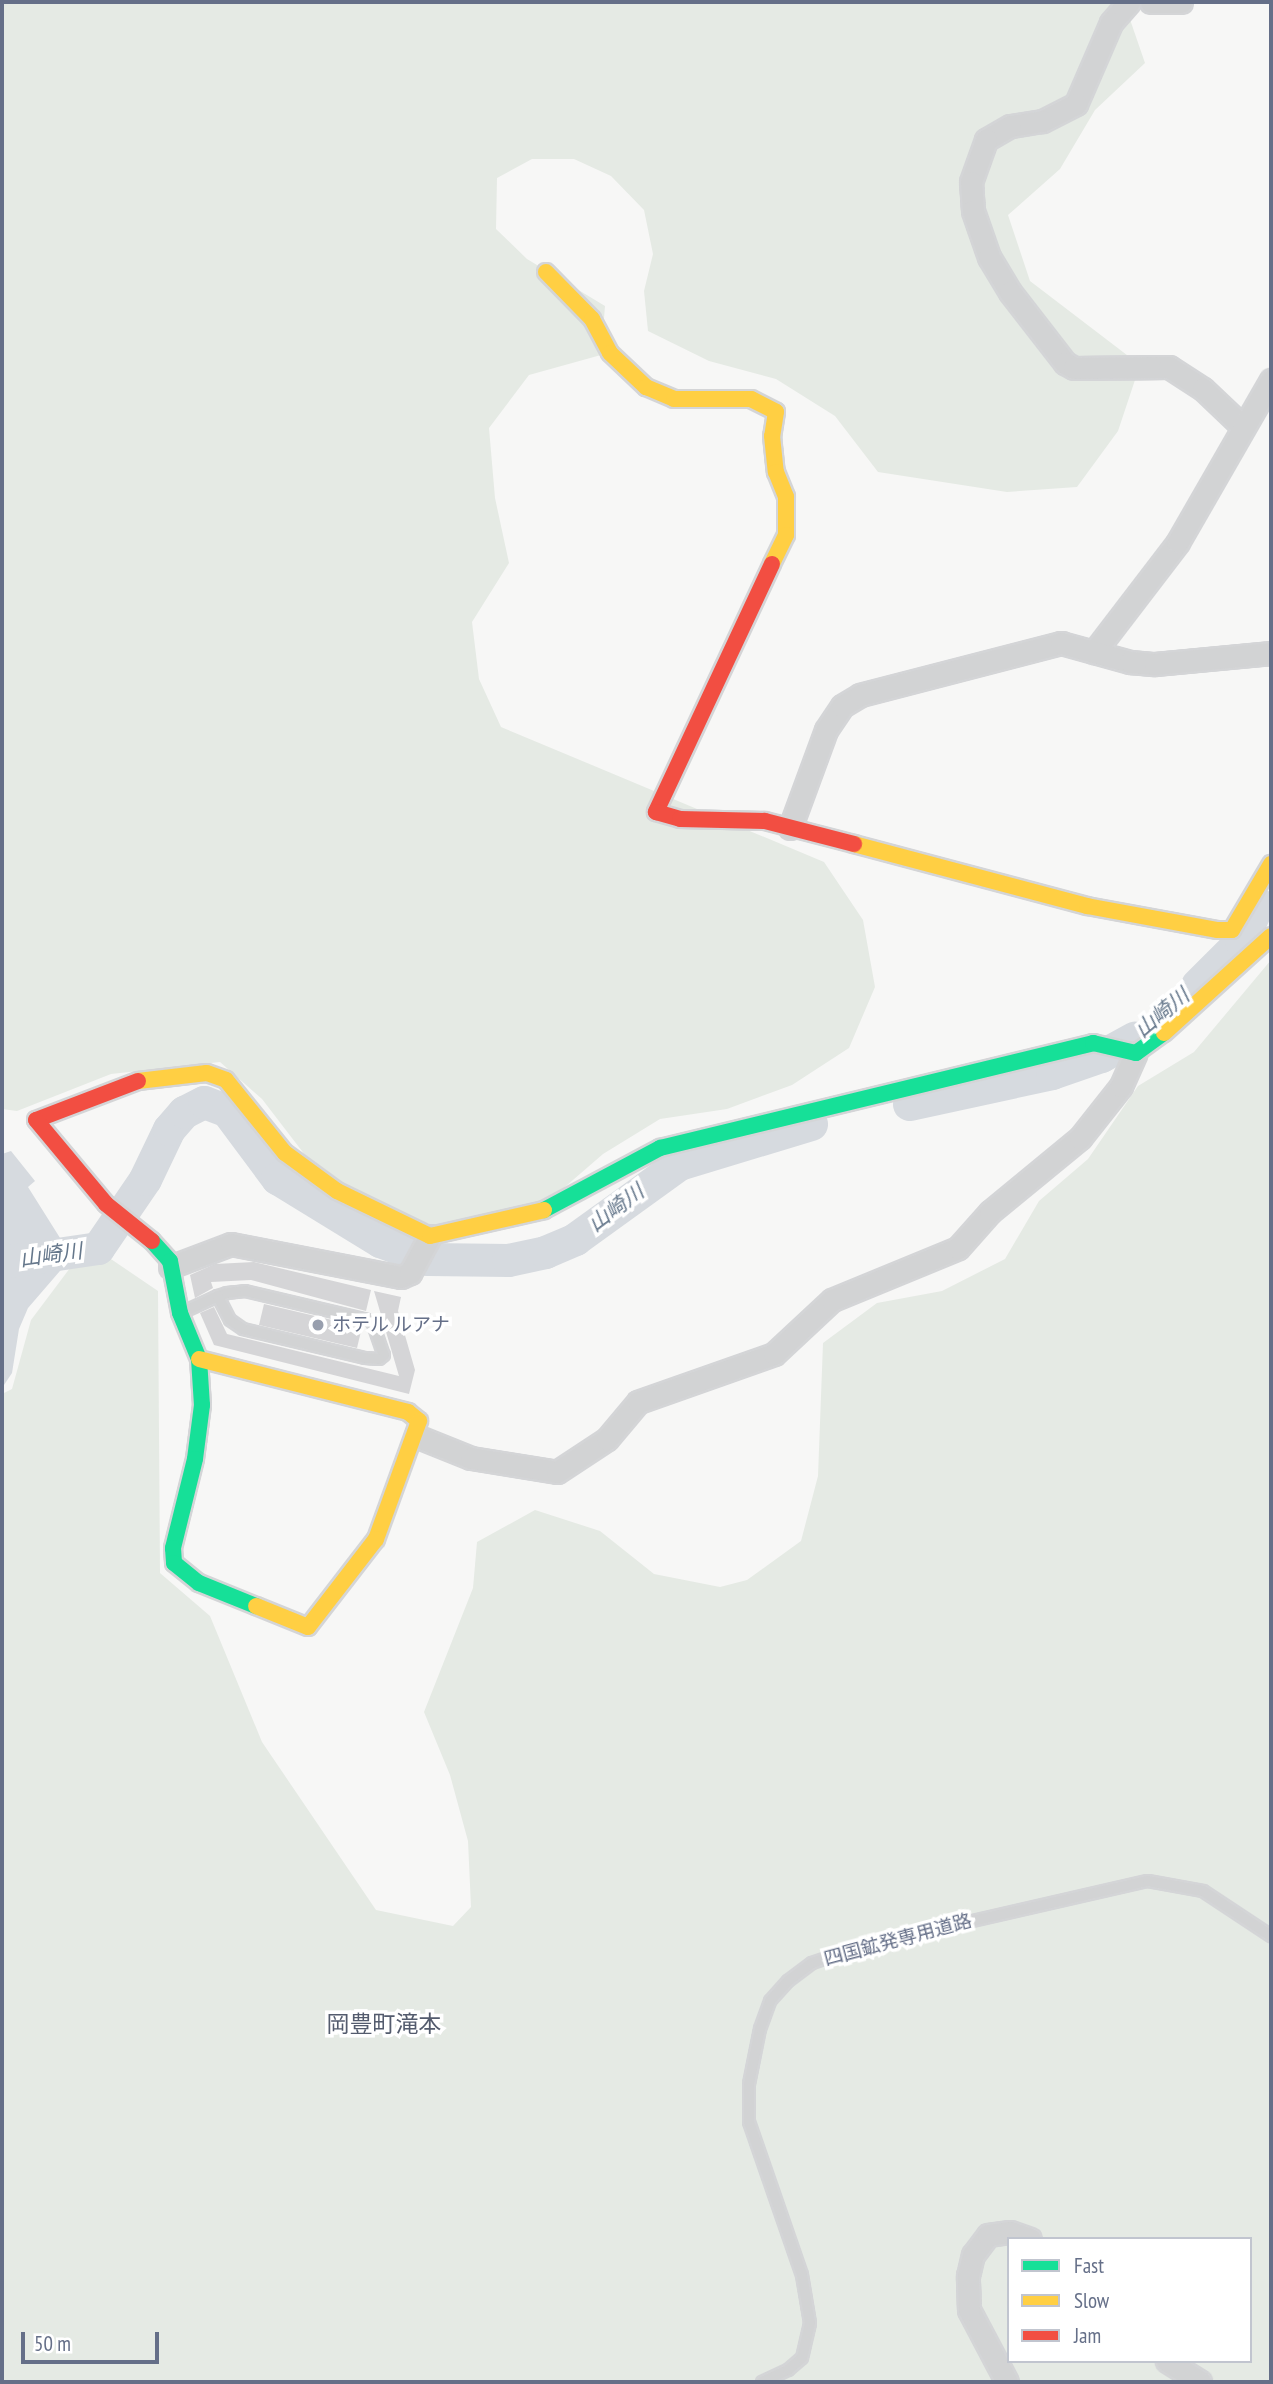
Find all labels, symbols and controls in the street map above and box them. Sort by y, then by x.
water label: 山崎川 [1130,983,1194,1043]
water label: 山崎川 [583,1179,649,1237]
water label: 山崎川 [18,1238,84,1272]
place label: ホテル ルアナ [332,1314,450,1336]
marker: ホテル ルアナ [310,1317,326,1333]
street label: 四国鉱発専用道路 [822,1909,974,1971]
district label: 岡豊町滝本 [327,2010,441,2038]
legend [1007,2237,1252,2363]
text: Fast [1074,2252,1104,2279]
text: Slow [1074,2287,1109,2314]
scale bar [24,2318,163,2362]
text: Jam [1074,2322,1101,2349]
text: 50 m [34,2330,71,2357]

